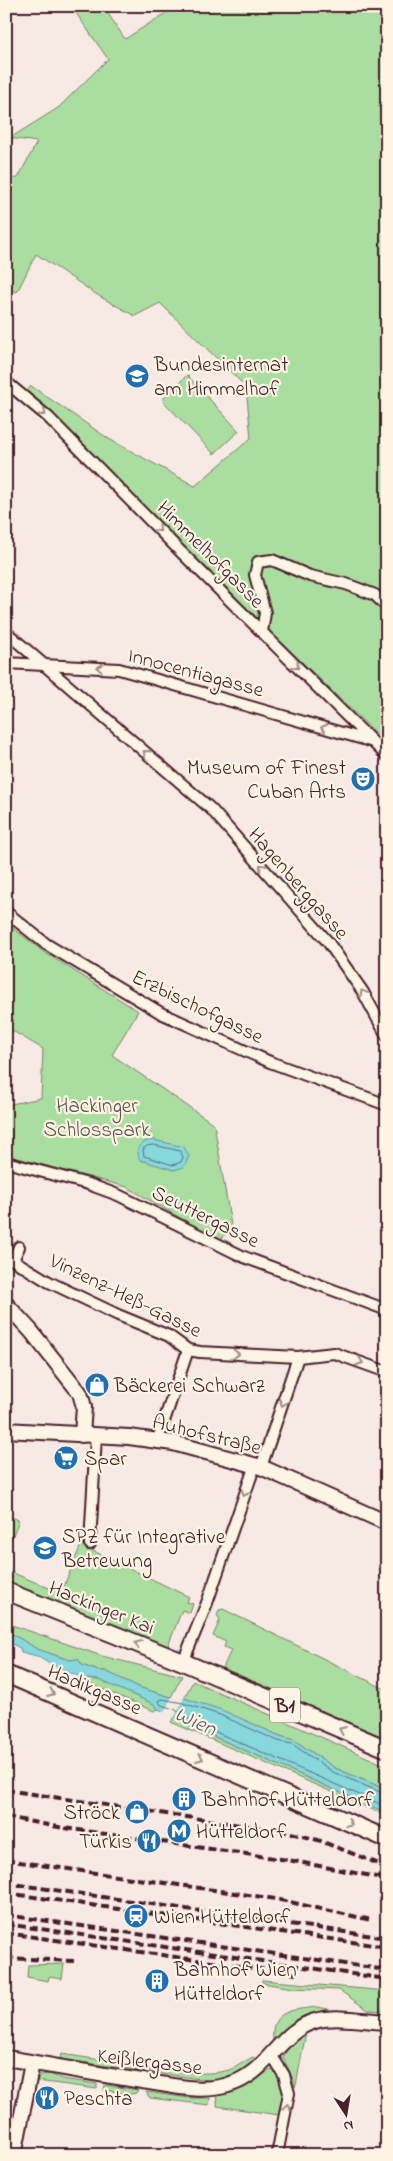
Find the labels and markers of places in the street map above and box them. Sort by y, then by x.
place label: Bundesinternat am Himmelhof [153,351,288,405]
school or university icon: Bundesinternat am Himmelhof [124,363,150,389]
place label: Museum of Finest Cuban Arts [187,754,346,808]
theatre icon: Museum of Finest Cuban Arts [350,766,376,792]
shop icon: Bäckerei Schwarz [84,1372,110,1398]
place label: Bäckerei Schwarz [113,1372,265,1402]
supermarket icon: Spar [53,1445,79,1471]
place label: Spar [84,1445,127,1475]
place label: SPZ für Integrative Betreuung [61,1523,226,1579]
school or university icon: SPZ für Integrative Betreuung [32,1535,58,1561]
building icon: Bahnhof Hütteldorf [171,1786,197,1812]
place label: Bahnhof Hütteldorf [201,1786,374,1816]
place label: Ströck [64,1799,121,1829]
shop icon: Ströck [124,1799,150,1825]
metro station icon: Hütteldorf [166,1818,192,1844]
place label: Hütteldorf [196,1818,286,1848]
place label: Türkis [79,1828,132,1858]
restaurant icon: Türkis [136,1828,162,1854]
station icon: Wien Hütteldorf [123,1903,149,1929]
place label: Wien Hütteldorf [154,1903,291,1933]
place label: Bahnhof Wien Hütteldorf [173,1956,297,2010]
building icon: Bahnhof Wien Hütteldorf [144,1968,170,1994]
restaurant icon: Peschta [34,2085,60,2111]
place label: Peschta [64,2085,133,2115]

